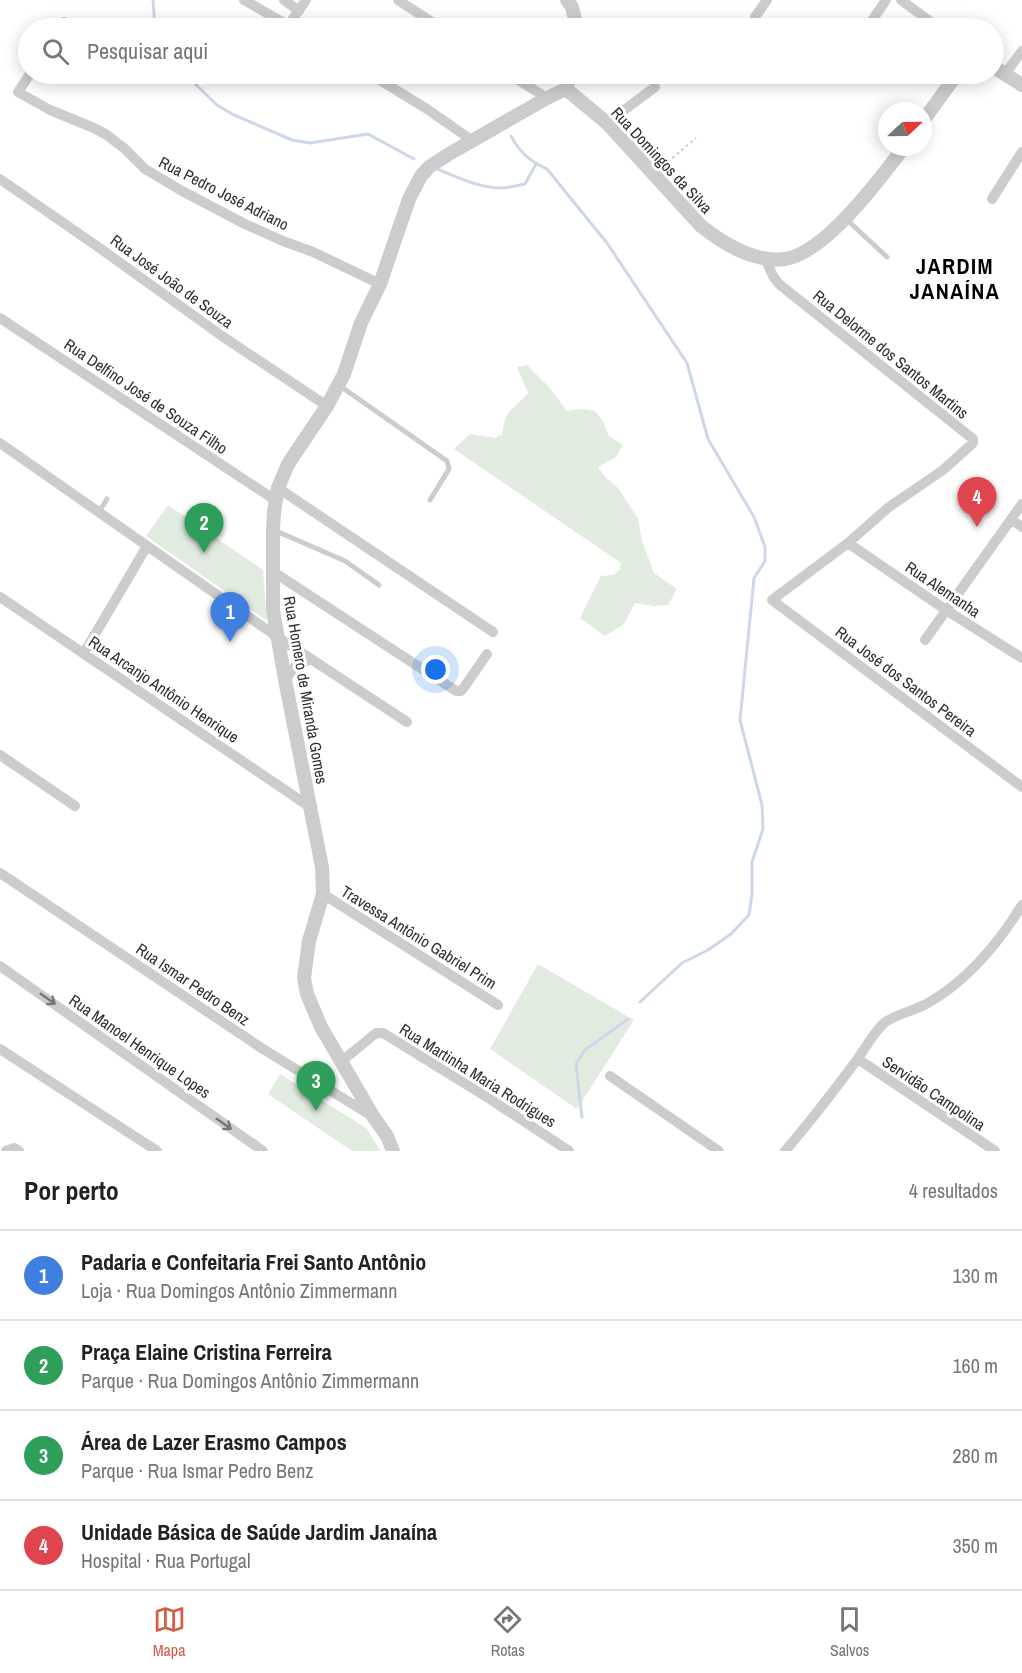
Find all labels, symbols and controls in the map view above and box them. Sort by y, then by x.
search box [18,18,1004,84]
icon: search [39,35,72,68]
text: Pesquisar aqui [87,36,208,66]
street label: Rua Domingos da Silva [607,102,718,219]
north arrow [878,102,932,156]
street label: Rua Pedro José Adriano [155,151,293,235]
street label: Rua José João de Souza [106,229,238,333]
district label: JARDIM JANAÍNA [910,251,1000,306]
street label: Rua Delorme dos Santos Martins [809,284,973,424]
street label: Rua Delfino José de Souza Filho [60,333,232,459]
pin: 4 [958,478,996,527]
pin: 2 [184,504,224,553]
street label: Rua Alemanha [901,556,985,623]
pin: 1 [210,592,250,642]
street label: Rua Homero de Miranda Gomes [279,594,333,786]
street label: Rua José dos Santos Pereira [831,621,982,742]
street label: Rua Arcanjo Antônio Henrique [84,630,244,748]
your location [421,655,450,684]
street label: Travessa Antônio Gabriel Prim [337,880,501,994]
street label: Rua Ismar Pedro Benz [132,938,255,1030]
street label: Rua Manoel Henrique Lopes [65,989,215,1103]
one-way arrow [39,993,55,1005]
street label: Rua Martinha Maria Rodrigues [395,1018,561,1132]
street label: Servidão Campolina [878,1050,990,1136]
pin: 3 [296,1062,336,1111]
one-way arrow [216,1118,232,1130]
text: Por perto [24,1173,119,1208]
text: 4 resultados [909,1177,998,1204]
text: Padaria e Confeitaria Frei Santo Antônio [81,1247,426,1277]
text: 1 [39,1262,48,1289]
text: 130 m [952,1262,998,1289]
text: Loja · Rua Domingos Antônio Zimmermann [81,1277,397,1304]
text: Praça Elaine Cristina Ferreira [81,1337,332,1367]
text: 2 [39,1352,48,1379]
text: 160 m [952,1352,998,1379]
text: Parque · Rua Domingos Antônio Zimmermann [81,1367,419,1394]
text: Área de Lazer Erasmo Campos [81,1427,347,1457]
text: 3 [39,1442,48,1469]
text: 280 m [952,1442,998,1469]
text: Parque · Rua Ismar Pedro Benz [81,1457,313,1484]
text: Unidade Básica de Saúde Jardim Janaína [81,1517,437,1547]
text: 4 [39,1532,48,1559]
text: 350 m [952,1532,998,1559]
text: Hospital · Rua Portugal [81,1547,251,1574]
tab: Mapa [153,1603,186,1661]
tab: Rotas [491,1603,525,1661]
tab: Salvos [830,1603,869,1661]

